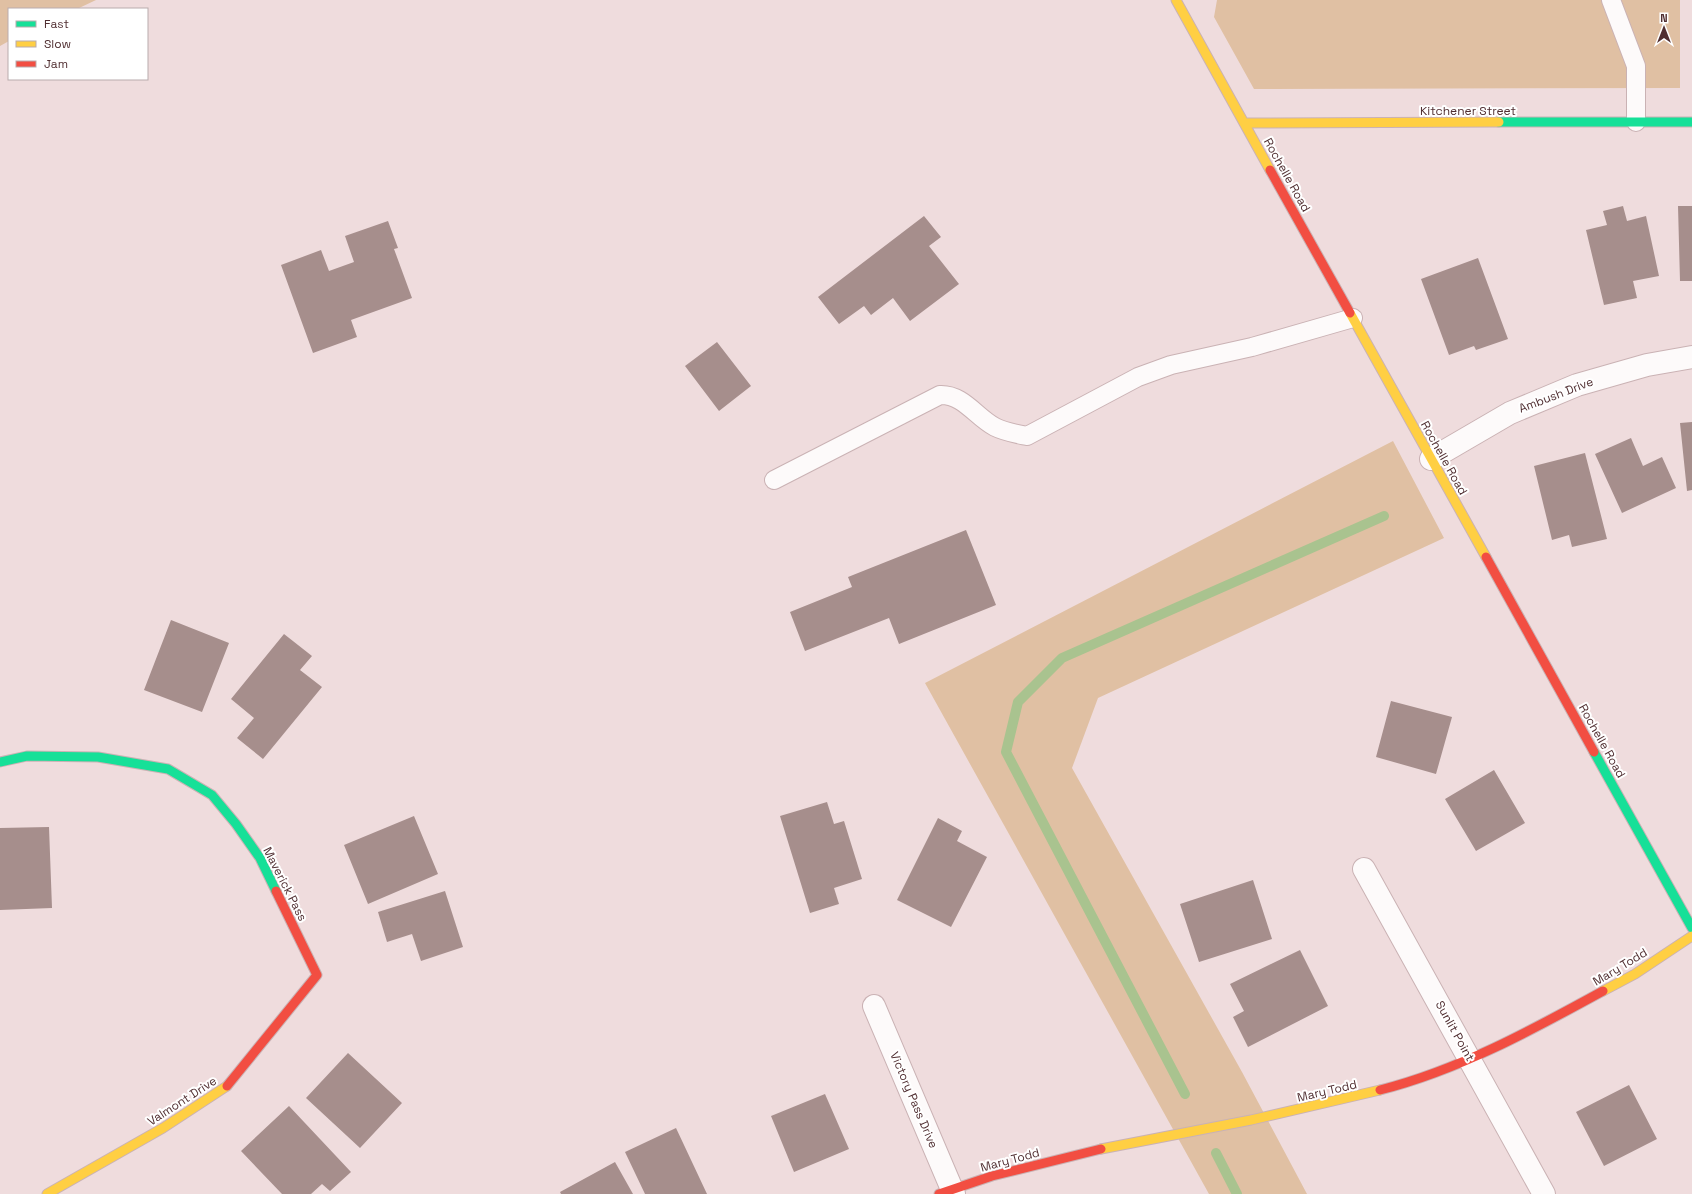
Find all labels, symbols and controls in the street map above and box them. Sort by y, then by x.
legend [8,8,148,80]
north arrow [1644,8,1684,48]
text: N [1660,11,1668,25]
text: Fast [44,16,69,32]
text: Slow [44,36,71,52]
text: Jam [44,56,68,72]
street label: Kitchener Street [1420,103,1516,119]
street label: Rochelle Road [1260,135,1314,215]
street label: Ambush Drive [1517,373,1595,417]
street label: Rochelle Road [1417,418,1471,498]
street label: Rochelle Road [1575,701,1629,781]
street label: Maverick Pass [259,844,311,924]
street label: Mary Todd [1590,945,1650,989]
street label: Sunlit Point [1432,998,1478,1064]
street label: Victory Pass Drive [886,1049,942,1151]
street label: Valmont Drive [144,1073,220,1129]
street label: Mary Todd [1296,1076,1358,1106]
street label: Mary Todd [979,1144,1041,1176]

